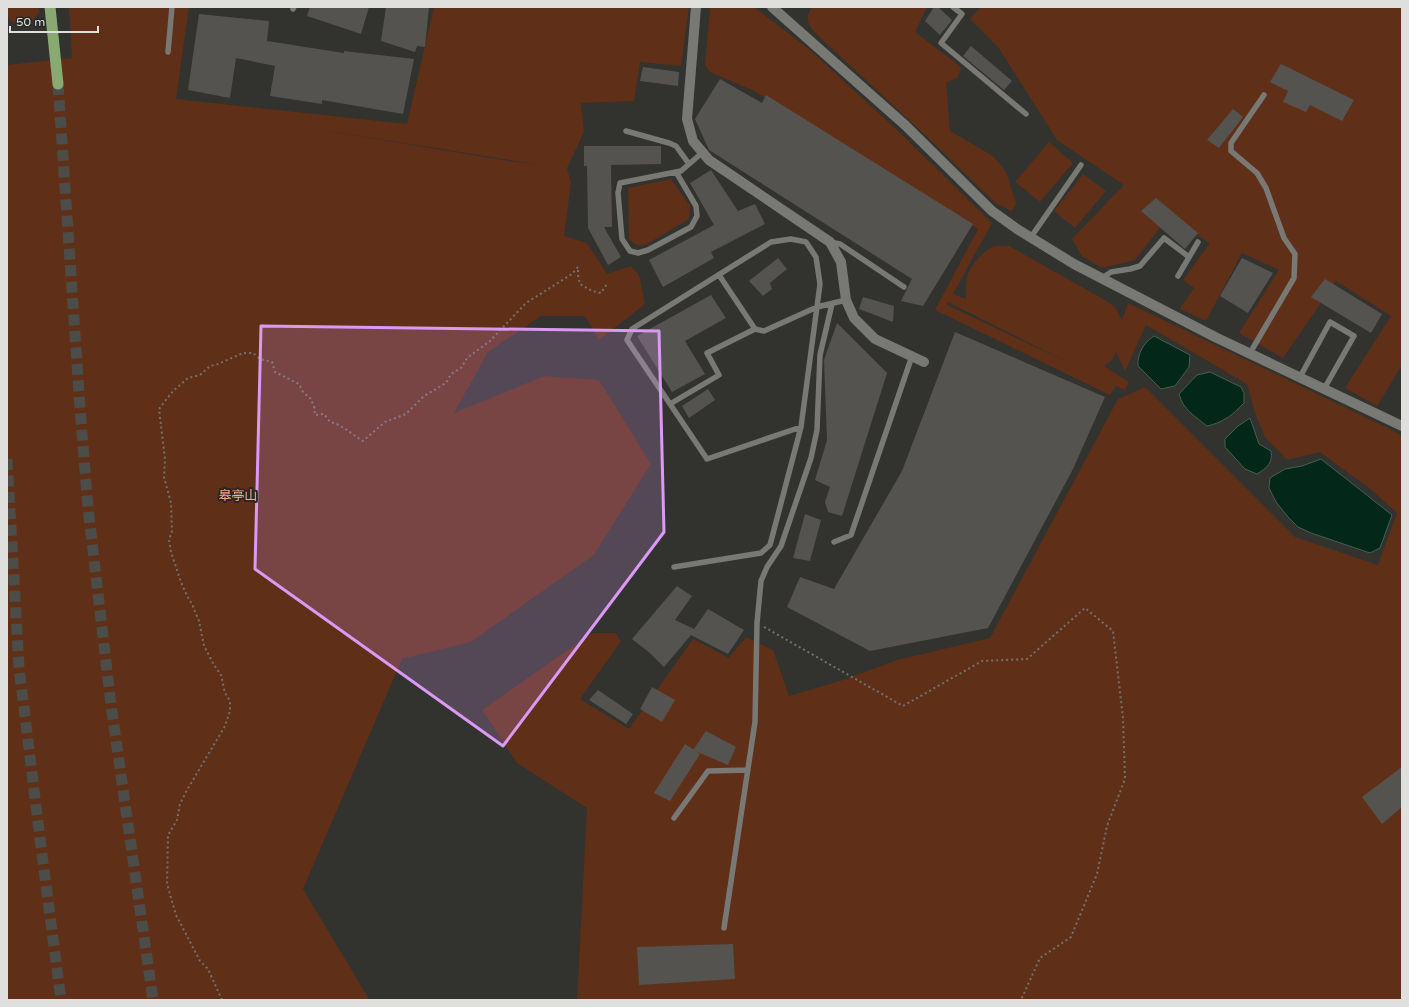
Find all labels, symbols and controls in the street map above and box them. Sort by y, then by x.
scale bar [10,8,98,34]
text: 50 m [16,15,45,29]
park label: 皋亭山 [218,488,258,504]

